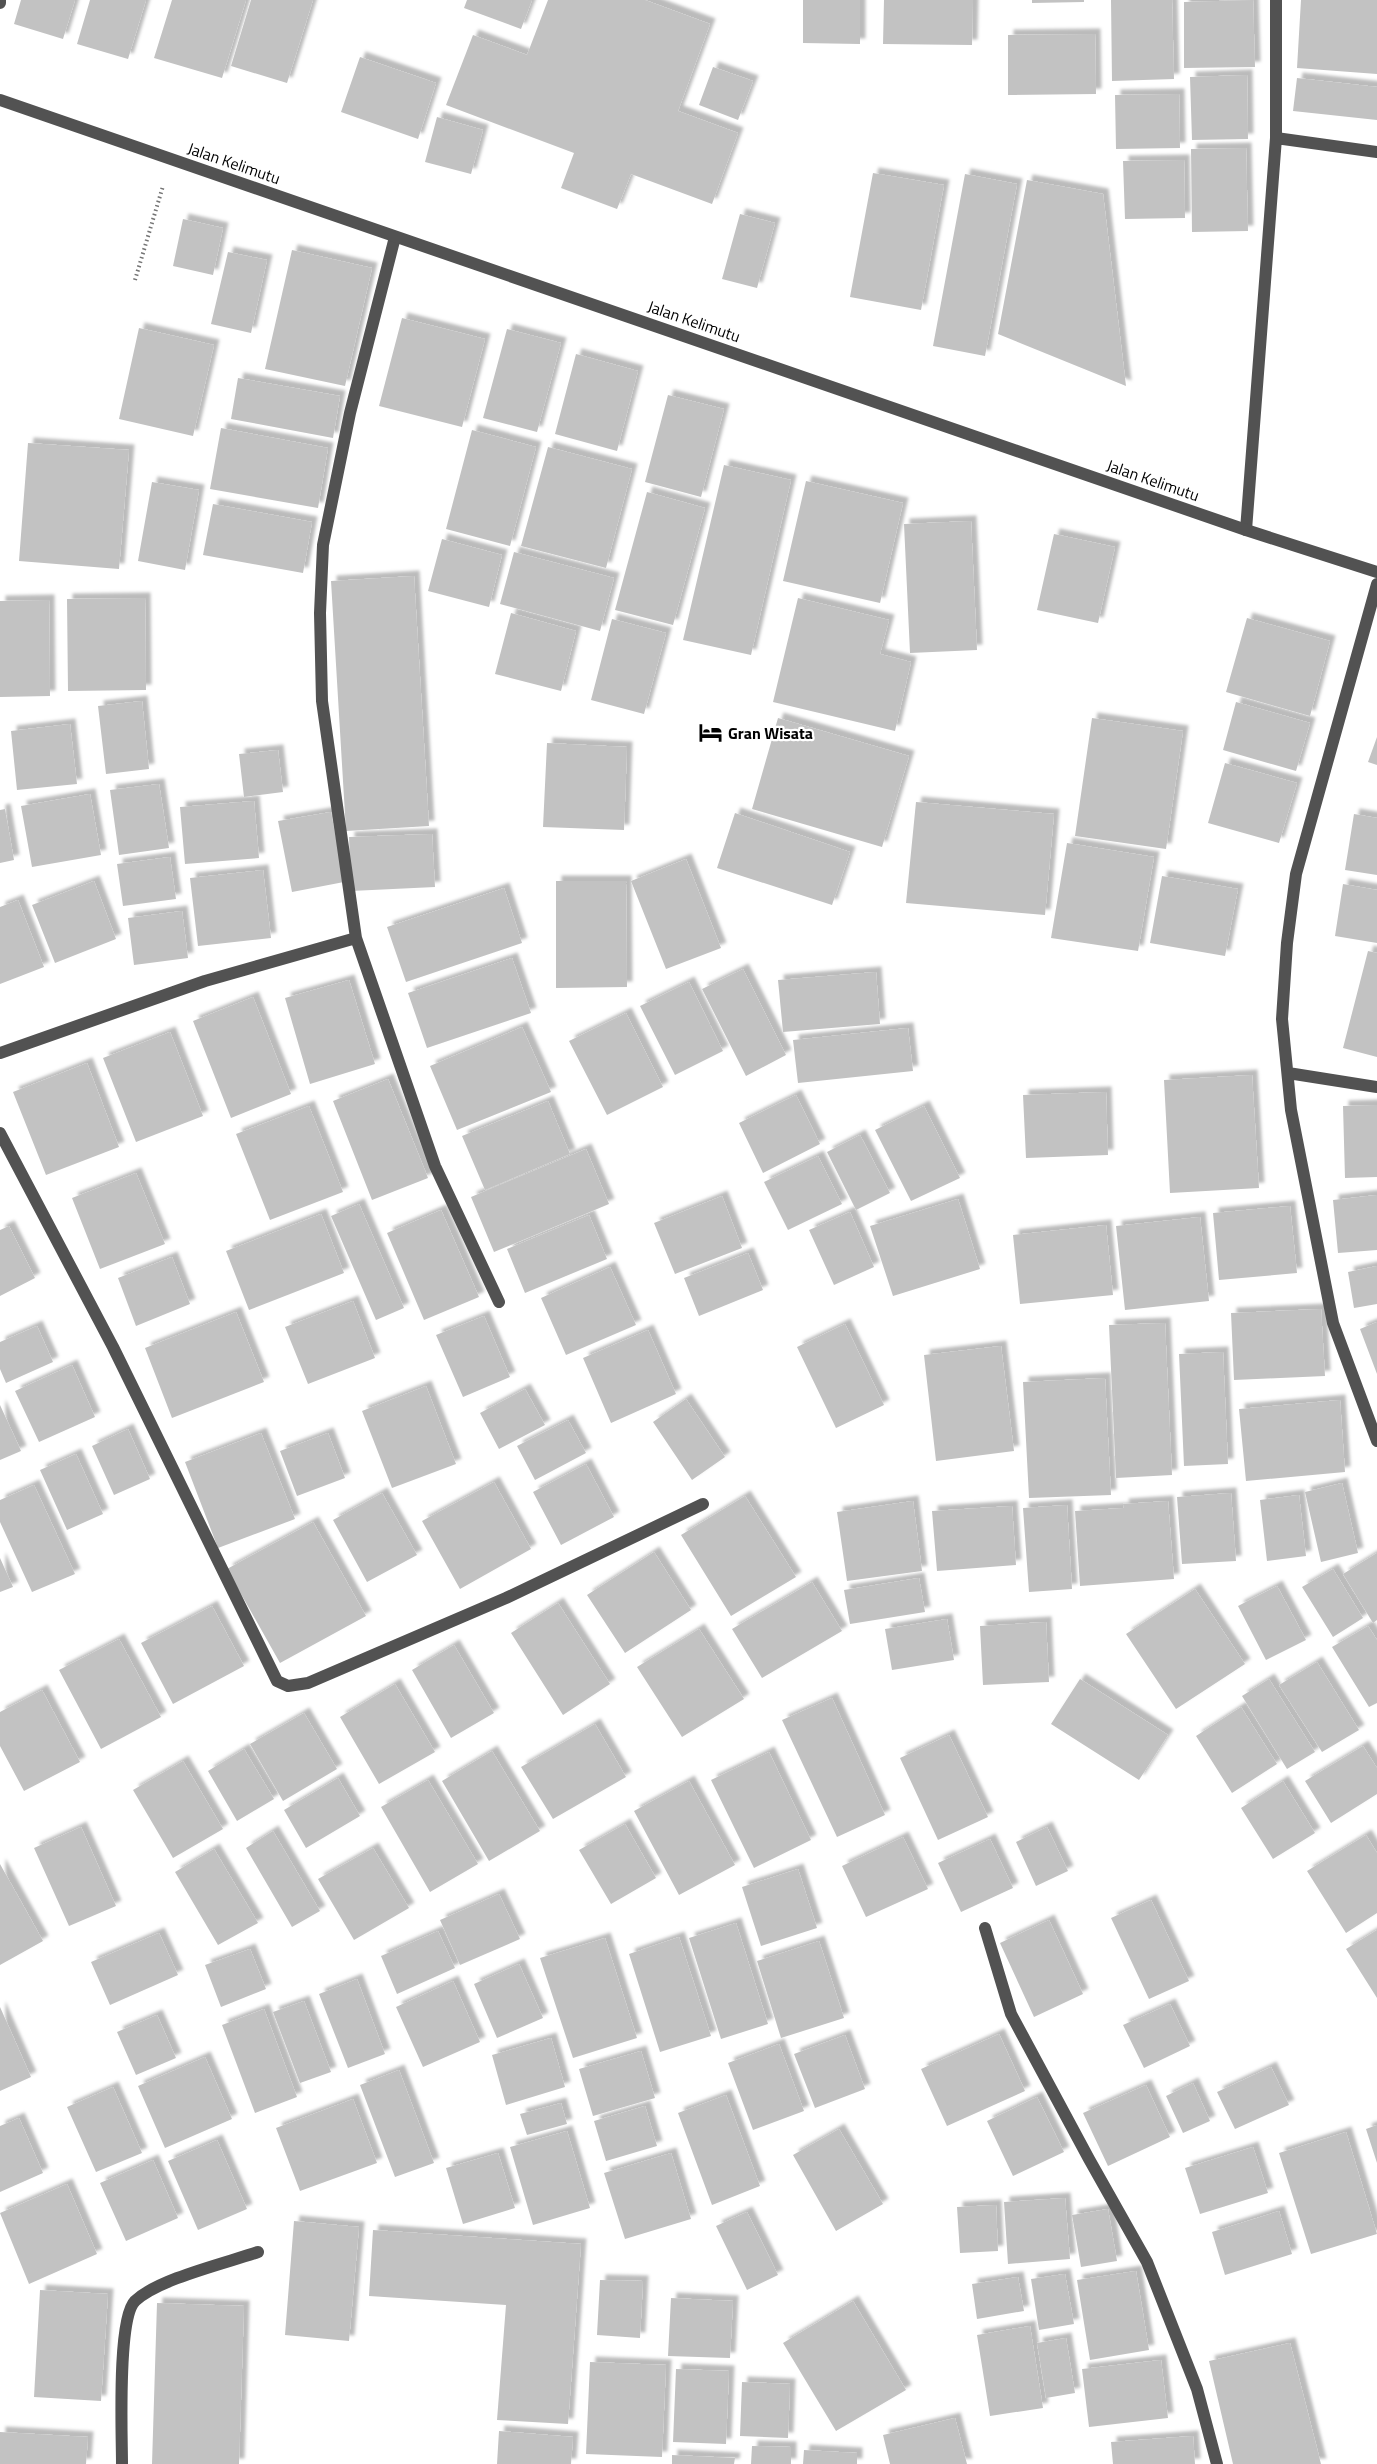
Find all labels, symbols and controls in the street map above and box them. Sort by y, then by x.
street label: Jalan Kelimutu [184,136,284,190]
street label: Jalan Kelimutu [644,294,744,348]
street label: Jalan Kelimutu [1103,453,1203,507]
hotel icon: Gran Wisata [697,720,723,746]
place label: Gran Wisata [728,721,813,745]

